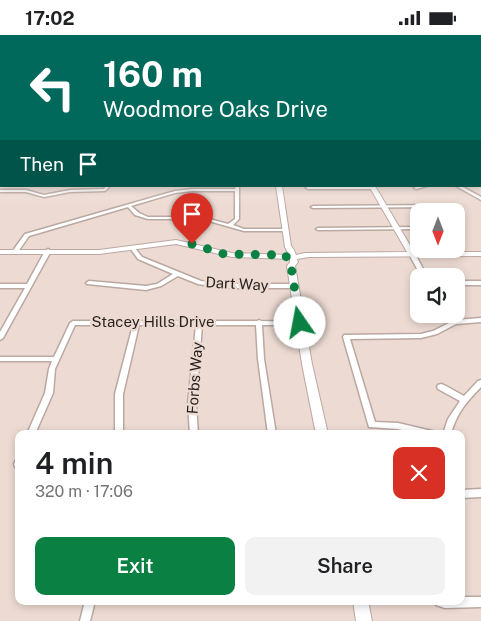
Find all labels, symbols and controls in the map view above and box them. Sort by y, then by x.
text: 17:02 [25,7,74,29]
text: 160 m [103,54,203,95]
icon: left [20,55,85,120]
text: Woodmore Oaks Drive [103,96,328,122]
icon: arrive [74,150,102,178]
text: Then [20,153,64,175]
pin [171,193,213,244]
icon: arrive [178,200,206,228]
north arrow [410,203,465,257]
map controls [410,203,465,323]
button: sound [410,268,465,323]
street label: Dart Way [205,273,269,294]
position arrow [273,296,325,348]
street label: Stacey Hills Drive [92,313,214,330]
street label: Forbs Way [183,341,206,415]
text: 4 min [35,445,113,481]
button: close [393,447,445,499]
text: 320 m · 17:06 [35,482,133,501]
button: Exit [35,537,235,595]
button: Share [245,537,445,595]

